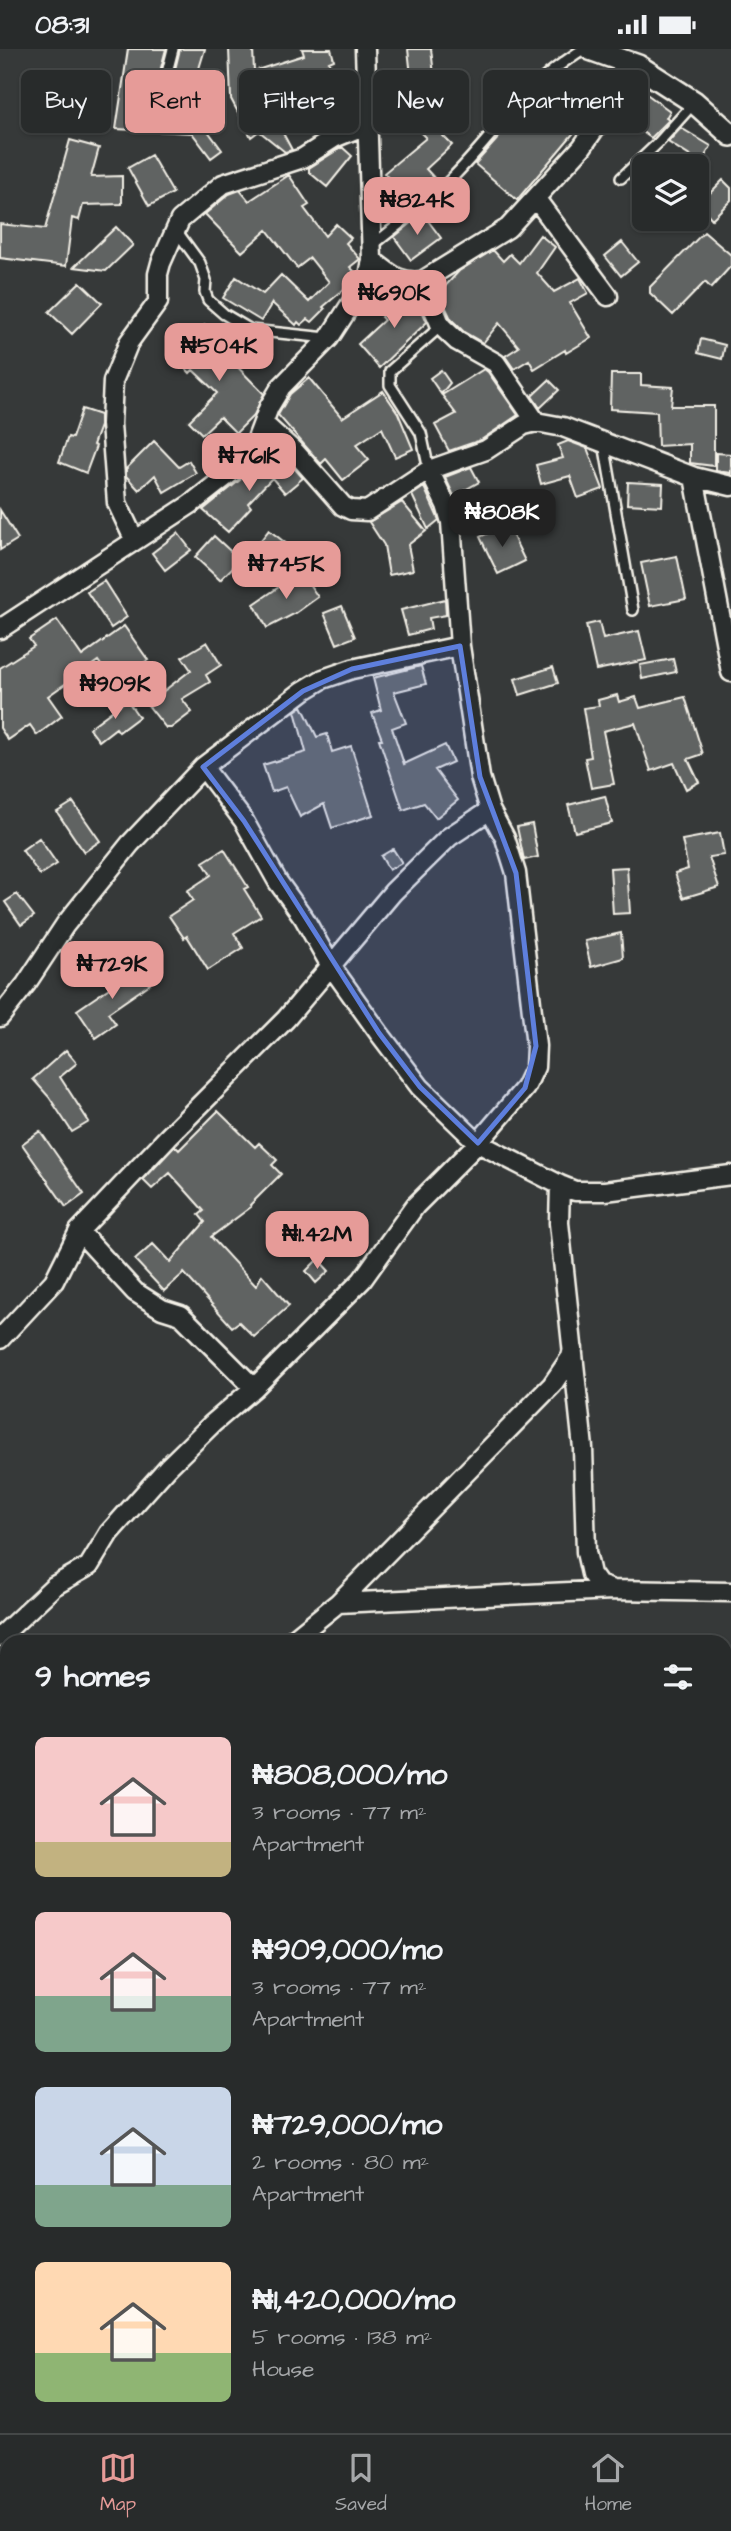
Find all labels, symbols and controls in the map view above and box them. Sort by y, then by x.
text: 08:31 [35,7,89,43]
chip: Buy [21,70,111,133]
chip: Rent [125,70,225,133]
chip: Filters [239,70,359,133]
chip: New [373,70,469,133]
chip: Apartment [483,70,648,133]
map controls [632,154,709,231]
button: layers [632,154,709,231]
pin: ₦824K [368,177,466,237]
text: ₦824K [380,184,454,216]
pin: ₦690K [345,271,443,330]
text: ₦690K [358,277,430,309]
pin: ₦504K [170,323,268,383]
text: ₦504K [181,330,258,362]
pin: ₦761K [200,433,298,493]
text: ₦761K [218,440,280,472]
pin: ₦808K [453,489,551,549]
text: ₦808K [465,496,539,528]
pin: ₦745K [237,541,335,601]
text: ₦745K [248,548,324,580]
pin: ₦909K [66,661,164,721]
text: ₦909K [79,668,151,700]
pin: ₦729K [63,941,161,1001]
text: ₦729K [77,948,147,980]
pin: ₦1.42M [260,1211,374,1271]
text: ₦1.42M [282,1218,352,1250]
text: 9 homes [35,1656,150,1698]
icon: filters [659,1658,697,1696]
text: ₦808,000/mo [252,1754,447,1796]
icon: home [91,1765,175,1849]
text: 3 rooms · 77 m² [252,1796,427,1828]
text: Apartment [252,1828,364,1860]
text: ₦909,000/mo [252,1929,443,1971]
icon: home [91,1940,175,2024]
text: 3 rooms · 77 m² [252,1971,427,2003]
text: Apartment [252,2003,364,2035]
text: ₦729,000/mo [252,2104,442,2146]
icon: home [91,2115,175,2199]
text: 2 rooms · 80 m² [252,2146,429,2178]
text: Apartment [252,2178,364,2210]
text: ₦1,420,000/mo [252,2279,455,2321]
icon: home [91,2290,175,2374]
text: 5 rooms · 138 m² [252,2321,432,2353]
text: House [252,2353,315,2385]
tab: Map [99,2449,137,2518]
tab: Saved [335,2449,387,2518]
tab: Home [585,2449,632,2518]

